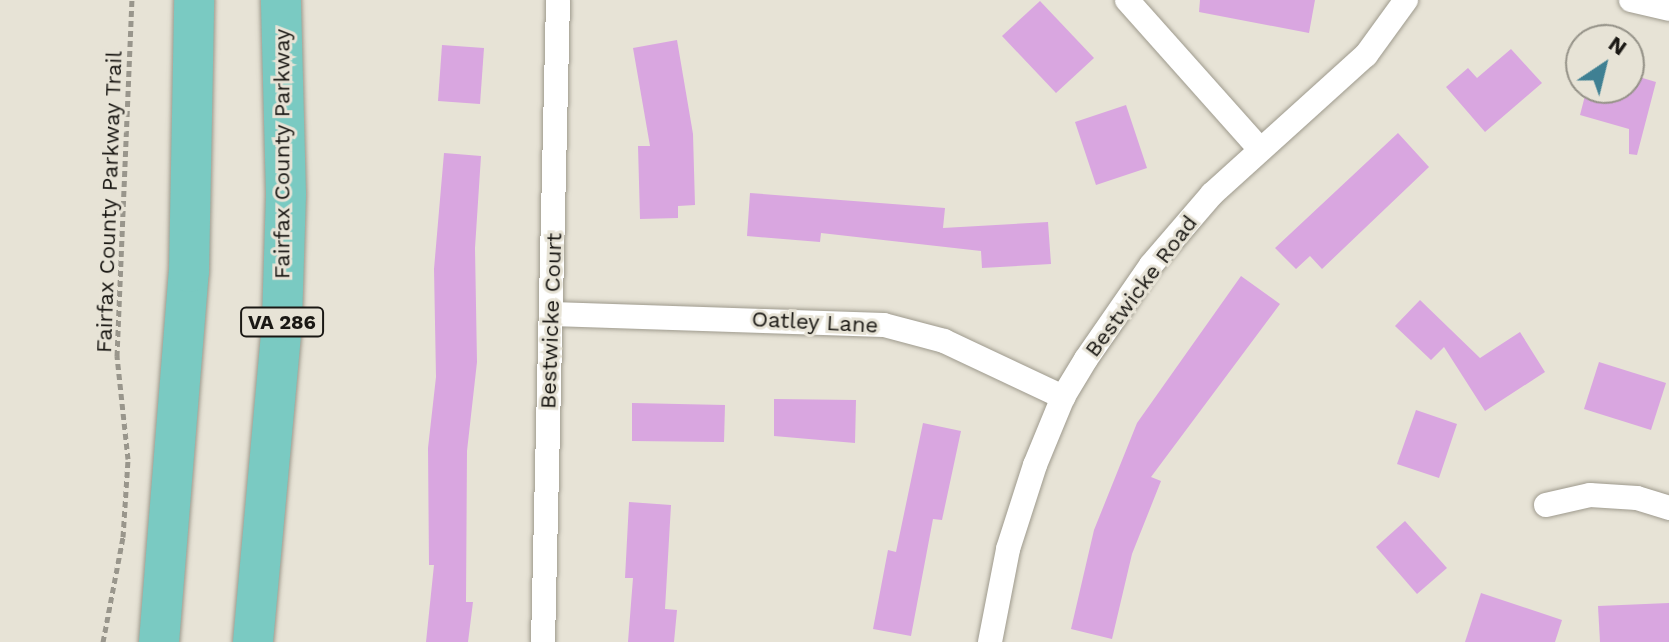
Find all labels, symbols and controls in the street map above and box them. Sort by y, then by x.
north arrow [1565,24,1645,104]
street label: Fairfax County Parkway [269,28,295,280]
text: N [1604,31,1632,60]
street label: Fairfax County Parkway Trail [90,50,128,354]
street label: Bestwicke Road [1079,210,1203,362]
street label: Bestwicke Court [535,233,567,409]
street label: Oatley Lane [751,305,879,339]
road number: VA 286 [238,306,326,338]

